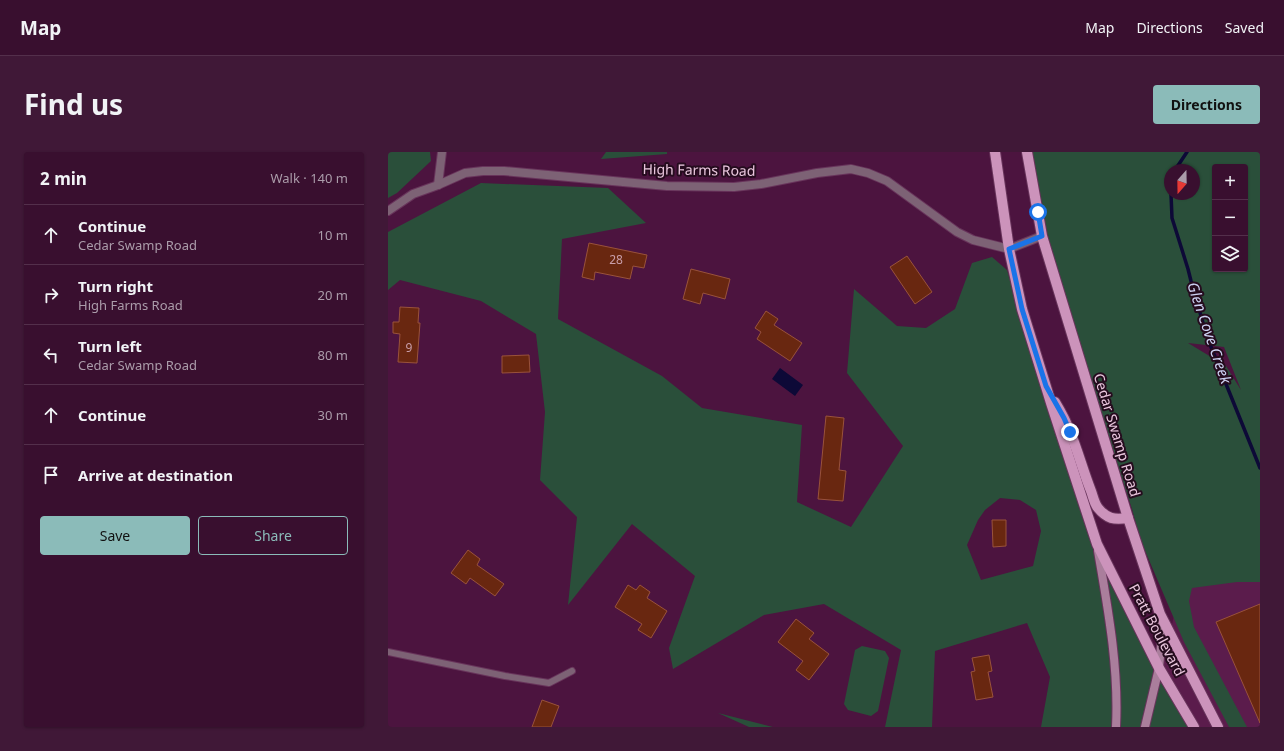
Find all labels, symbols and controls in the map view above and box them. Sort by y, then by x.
text: Map [20,15,61,41]
text: Map [1085,18,1114,37]
text: Directions [1136,18,1203,37]
text: Saved [1225,18,1264,37]
text: Find us [24,85,123,123]
button: Directions [1153,85,1260,124]
street label: High Farms Road [642,159,756,180]
north arrow [1164,164,1200,200]
map controls [1212,164,1248,272]
button: + [1212,164,1248,200]
text: 2 min [40,167,87,190]
text: Walk · 140 m [270,169,348,187]
button: − [1212,200,1248,236]
route start [1029,203,1047,221]
text: Continue [78,216,146,236]
icon: ahead [40,224,62,246]
text: 10 m [318,226,348,244]
text: Cedar Swamp Road [78,236,197,254]
button: layers [1212,236,1248,272]
house number: 28 [609,251,623,268]
text: Turn right [78,276,153,296]
water label: Glen Cove Creek [1183,279,1237,387]
icon: right [40,284,62,306]
text: 20 m [318,286,348,304]
text: High Farms Road [78,296,183,314]
text: Turn left [78,336,142,356]
house number: 9 [406,339,413,356]
icon: left [40,344,62,366]
text: 80 m [318,346,348,364]
text: Cedar Swamp Road [78,356,197,374]
street label: Cedar Swamp Road [1090,371,1145,499]
icon: ahead [40,404,62,426]
text: Continue [78,405,146,425]
text: 30 m [318,406,348,424]
route end [1061,423,1079,441]
icon: arrive [40,464,62,486]
text: Arrive at destination [78,465,233,485]
button: Save [40,516,190,555]
button: Share [198,516,348,555]
street label: Pratt Boulevard [1125,580,1190,679]

